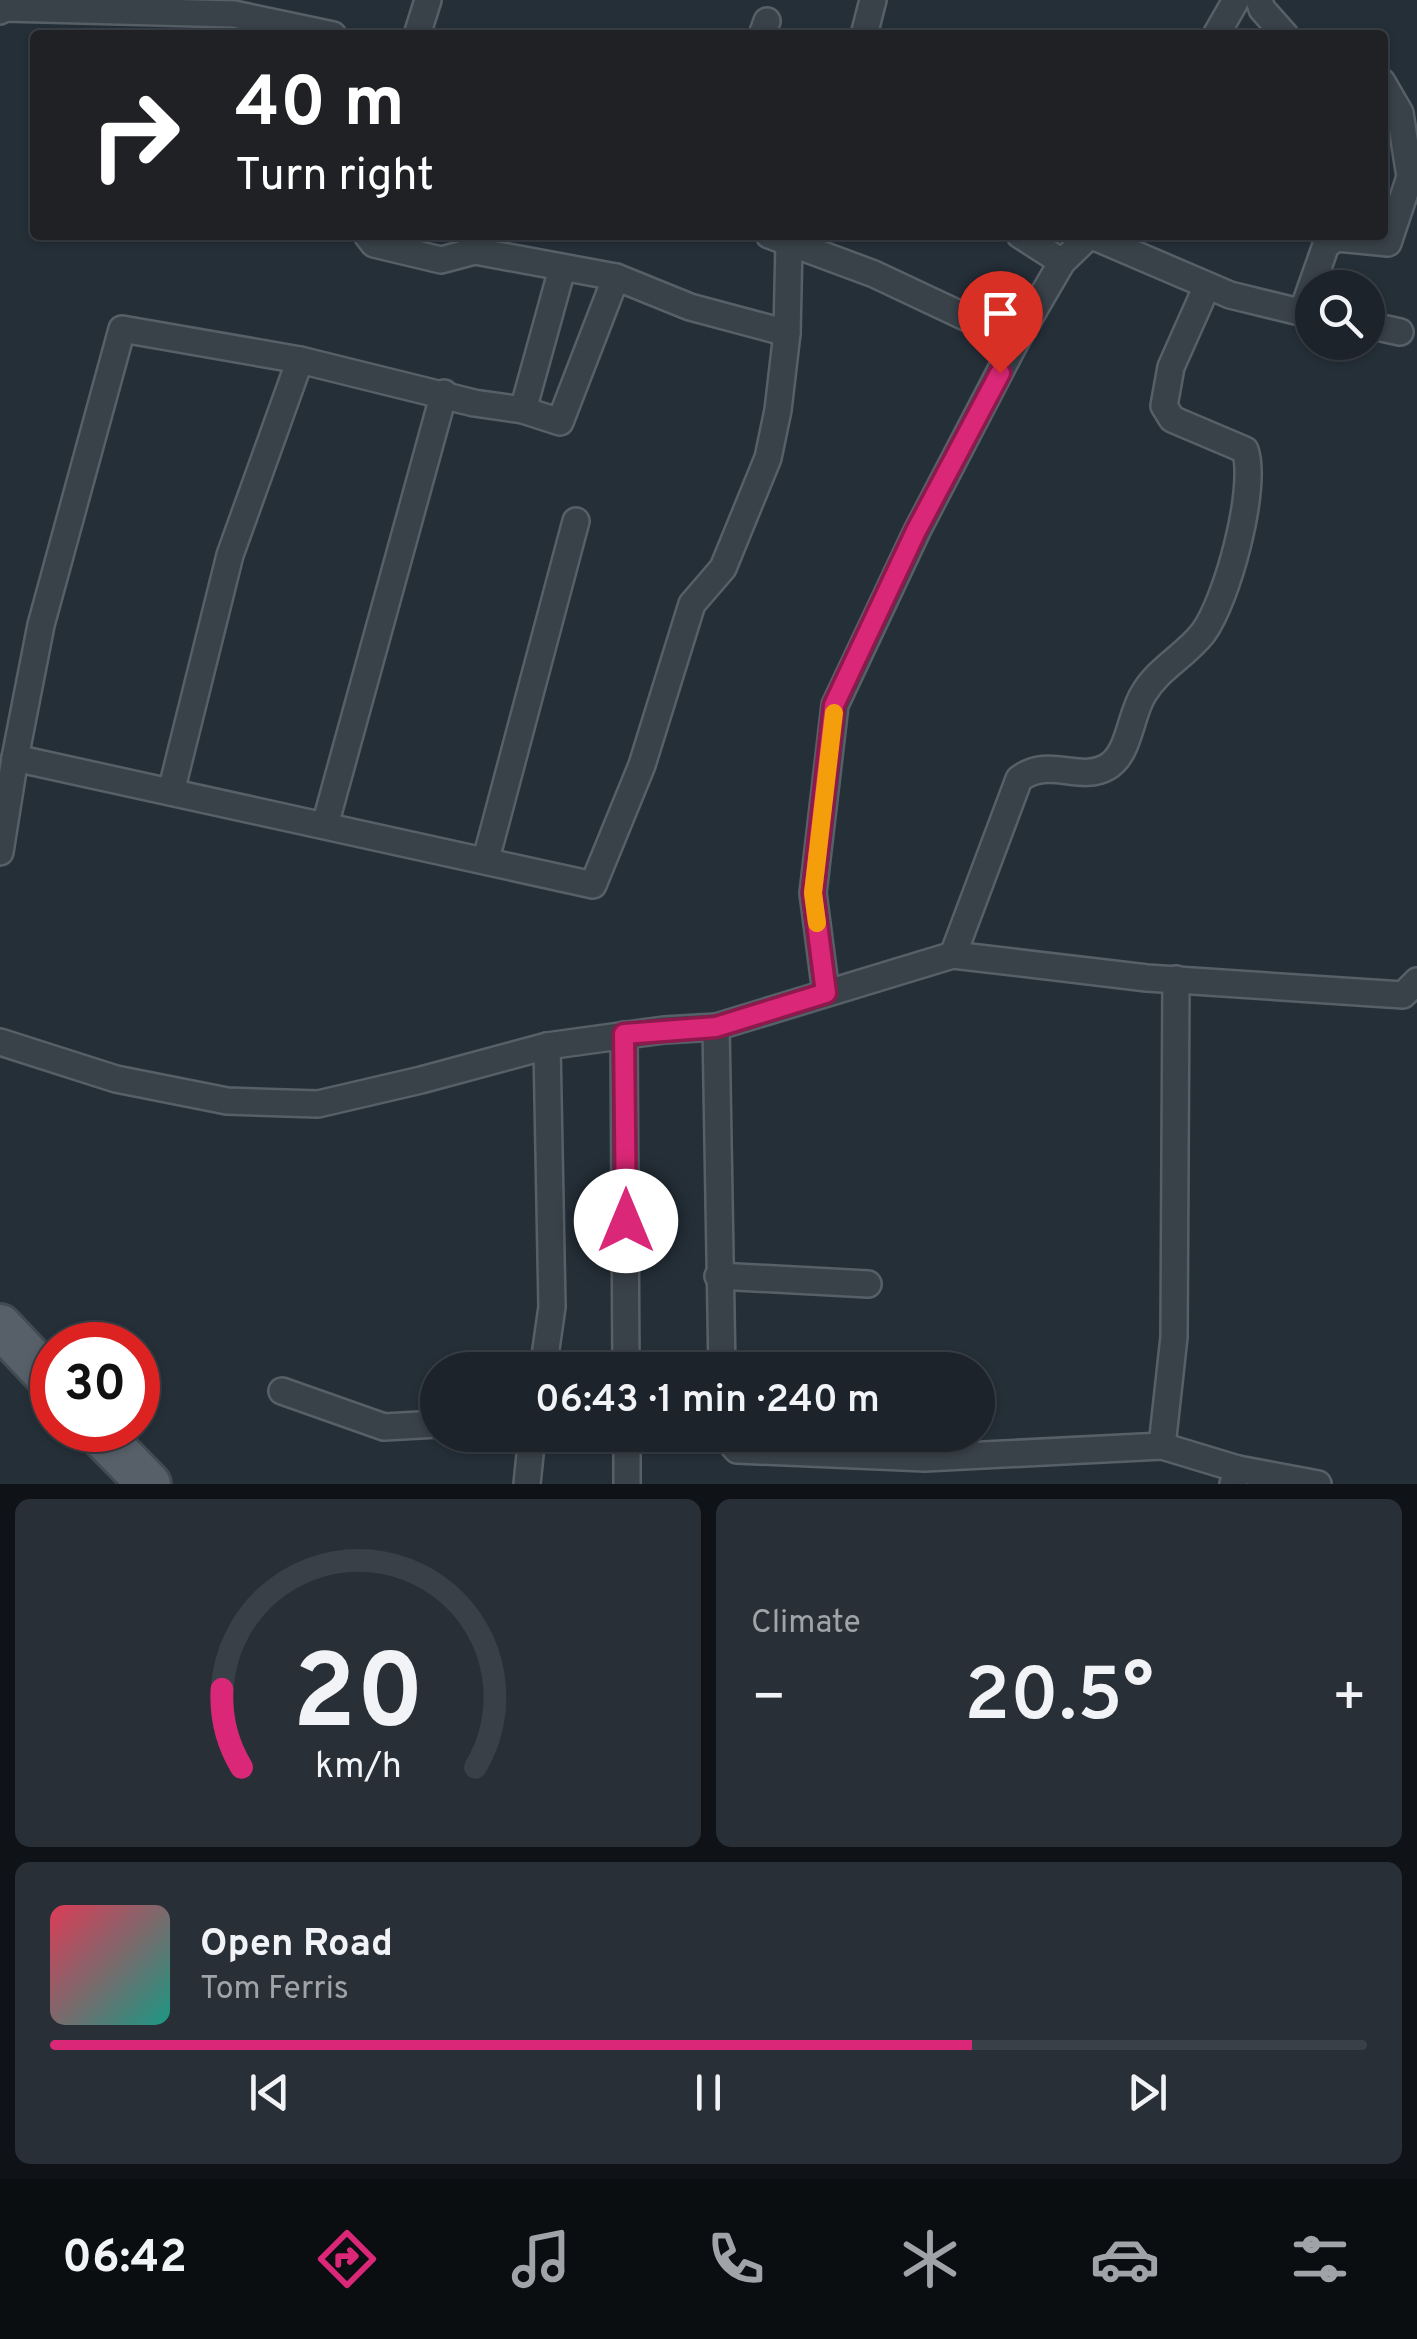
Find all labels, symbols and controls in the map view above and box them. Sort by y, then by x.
text: 40 m [235,62,405,151]
icon: right [70,70,200,200]
text: Turn right [235,149,434,206]
map controls [1295,270,1385,360]
button: search [1295,270,1385,360]
pin [958,271,1043,374]
icon: arrive [973,286,1028,341]
position arrow [574,1169,678,1273]
speed limit sign: 30 [30,1322,160,1452]
text: 06:43 · 1 min · 240 m [535,1377,880,1426]
text: Climate [751,1604,861,1644]
text: 20 [292,1633,424,1765]
text: 20.5° [964,1652,1154,1747]
text: − [751,1665,786,1735]
text: + [1332,1665,1367,1735]
text: km/h [315,1745,401,1791]
text: Open Road [200,1921,393,1970]
text: Tom Ferris [200,1970,349,2010]
icon: previous [242,2065,297,2120]
icon: pause [681,2065,736,2120]
icon: next [1120,2065,1175,2120]
icon: directions [312,2224,382,2294]
icon: music [506,2224,576,2294]
icon: phone [701,2224,771,2294]
icon: climate [895,2224,965,2294]
icon: car [1090,2224,1160,2294]
icon: filters [1285,2224,1355,2294]
text: 06:42 [62,2231,187,2288]

